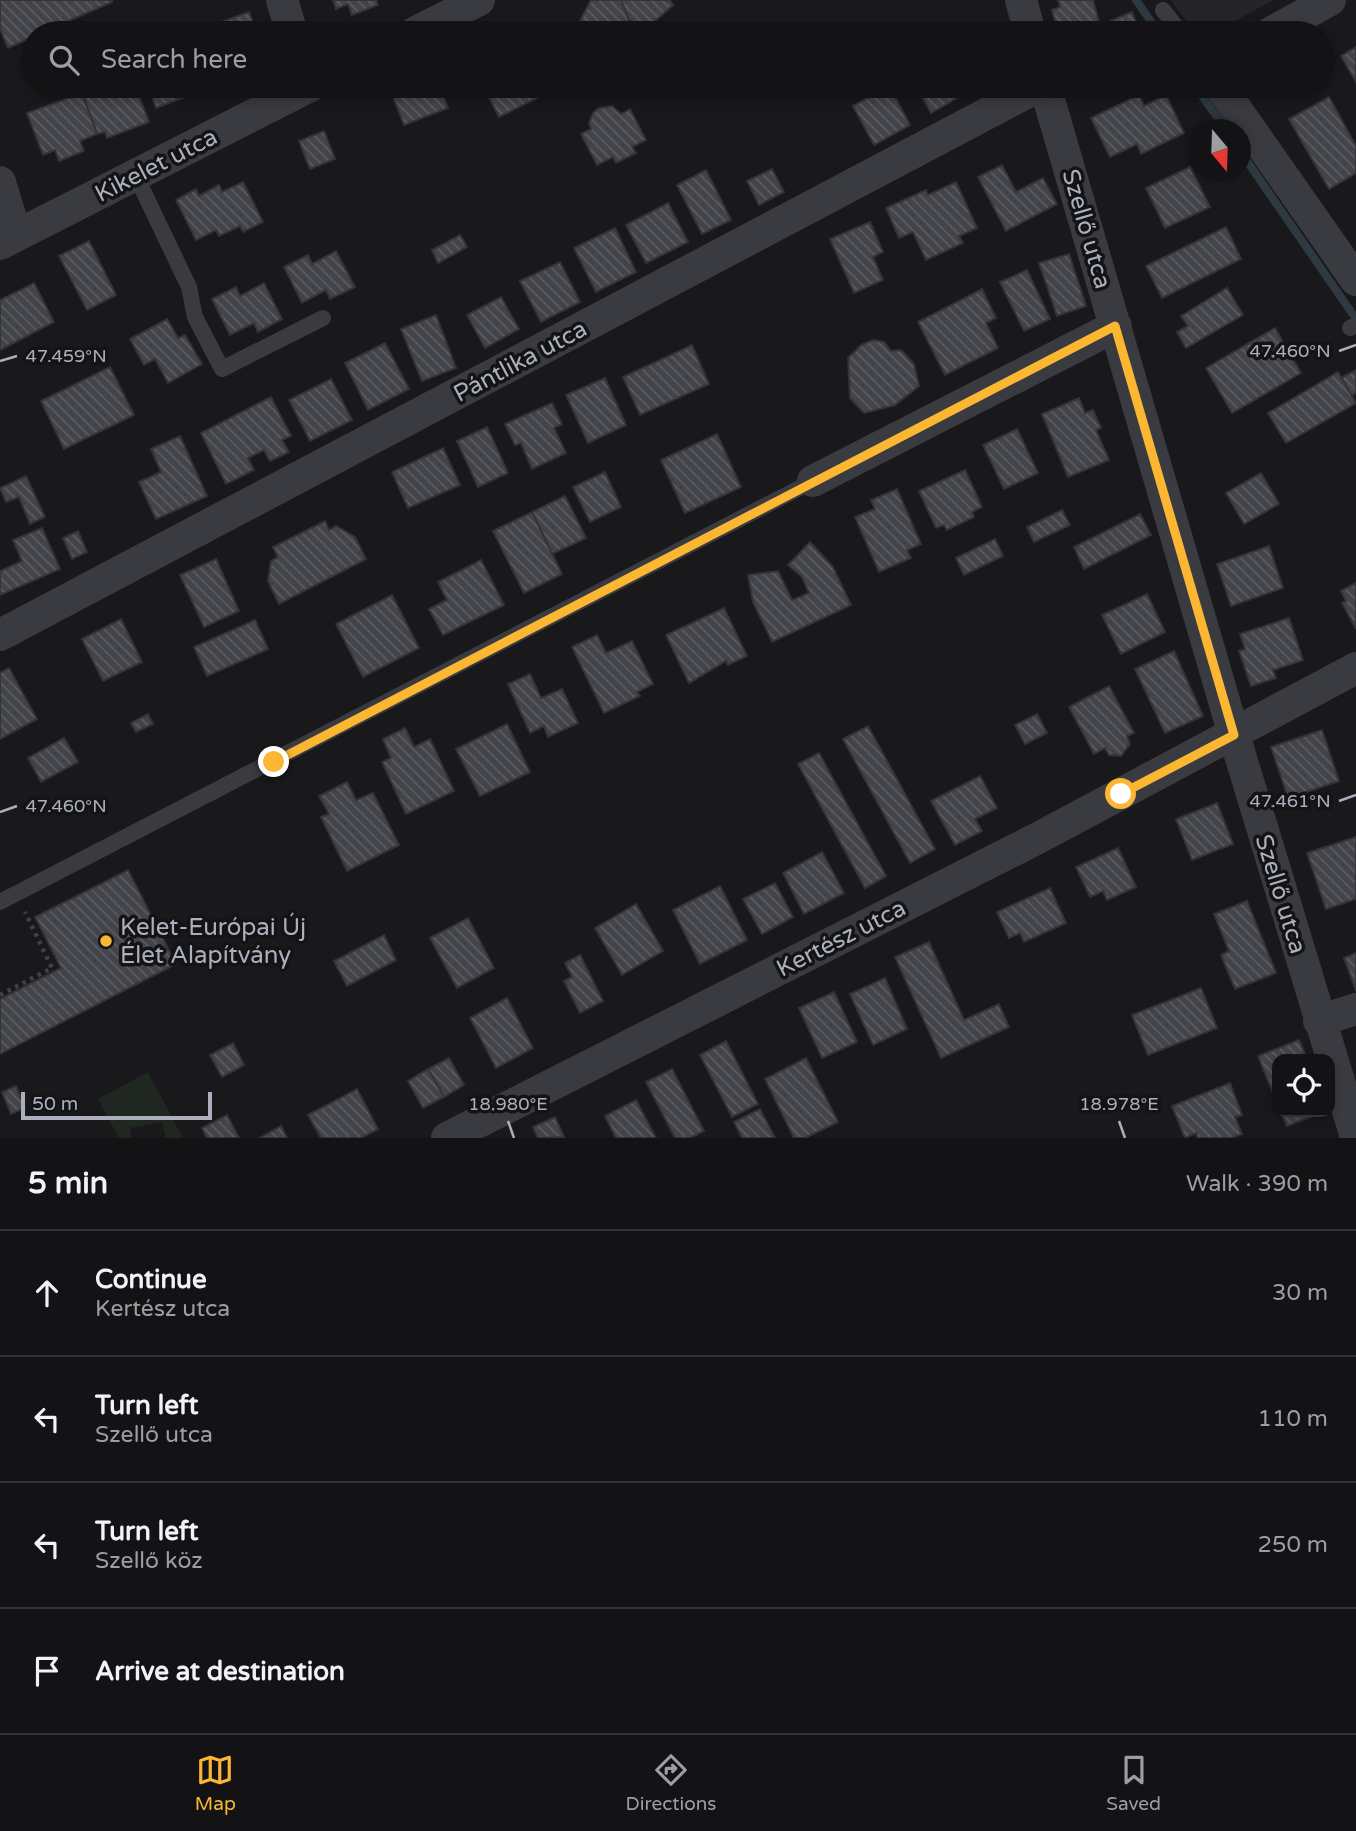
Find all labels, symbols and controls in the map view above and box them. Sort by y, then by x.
search box [21,21,1335,98]
icon: search [45,41,83,79]
text: Search here [101,44,247,75]
north arrow [1188,119,1251,182]
street label: Kikelet utca [90,122,222,209]
street label: Szellő utca [1056,166,1117,292]
street label: Pántlika utca [449,314,592,409]
text: 47.460°N [1249,340,1331,362]
text: 47.459°N [25,345,107,367]
route end [258,746,289,777]
route start [1105,778,1136,809]
text: 47.461°N [1249,790,1331,812]
text: 47.460°N [25,795,107,817]
street label: Szellő utca [1249,831,1312,957]
street label: Kertész utca [772,894,911,983]
place label: Kelet-Európai Új Élet Alapítvány [120,912,306,970]
marker: Kelet-Európai Új Élet Alapítvány [98,933,114,949]
map controls [1272,1054,1335,1117]
button: locate [1272,1054,1335,1117]
scale bar [21,1089,212,1121]
text: 50 m [32,1093,78,1115]
text: 18.980°E [468,1093,548,1115]
text: 18.978°E [1079,1093,1159,1115]
text: 5 min [28,1165,108,1202]
text: Walk · 390 m [1186,1170,1328,1198]
text: Continue [95,1264,207,1295]
icon: ahead [28,1274,66,1312]
text: 30 m [1272,1279,1328,1307]
text: Kertész utca [95,1295,230,1323]
text: Turn left [95,1390,198,1421]
icon: left [28,1400,66,1438]
text: 110 m [1258,1405,1328,1433]
text: Szellő utca [95,1421,213,1449]
text: Turn left [95,1516,198,1547]
icon: left [28,1526,66,1564]
text: 250 m [1258,1531,1328,1559]
text: Szellő köz [95,1547,203,1575]
icon: arrive [28,1652,66,1690]
text: Arrive at destination [95,1656,345,1687]
tab: Map [195,1751,236,1815]
tab: Directions [626,1751,717,1815]
tab: Saved [1106,1751,1161,1815]

